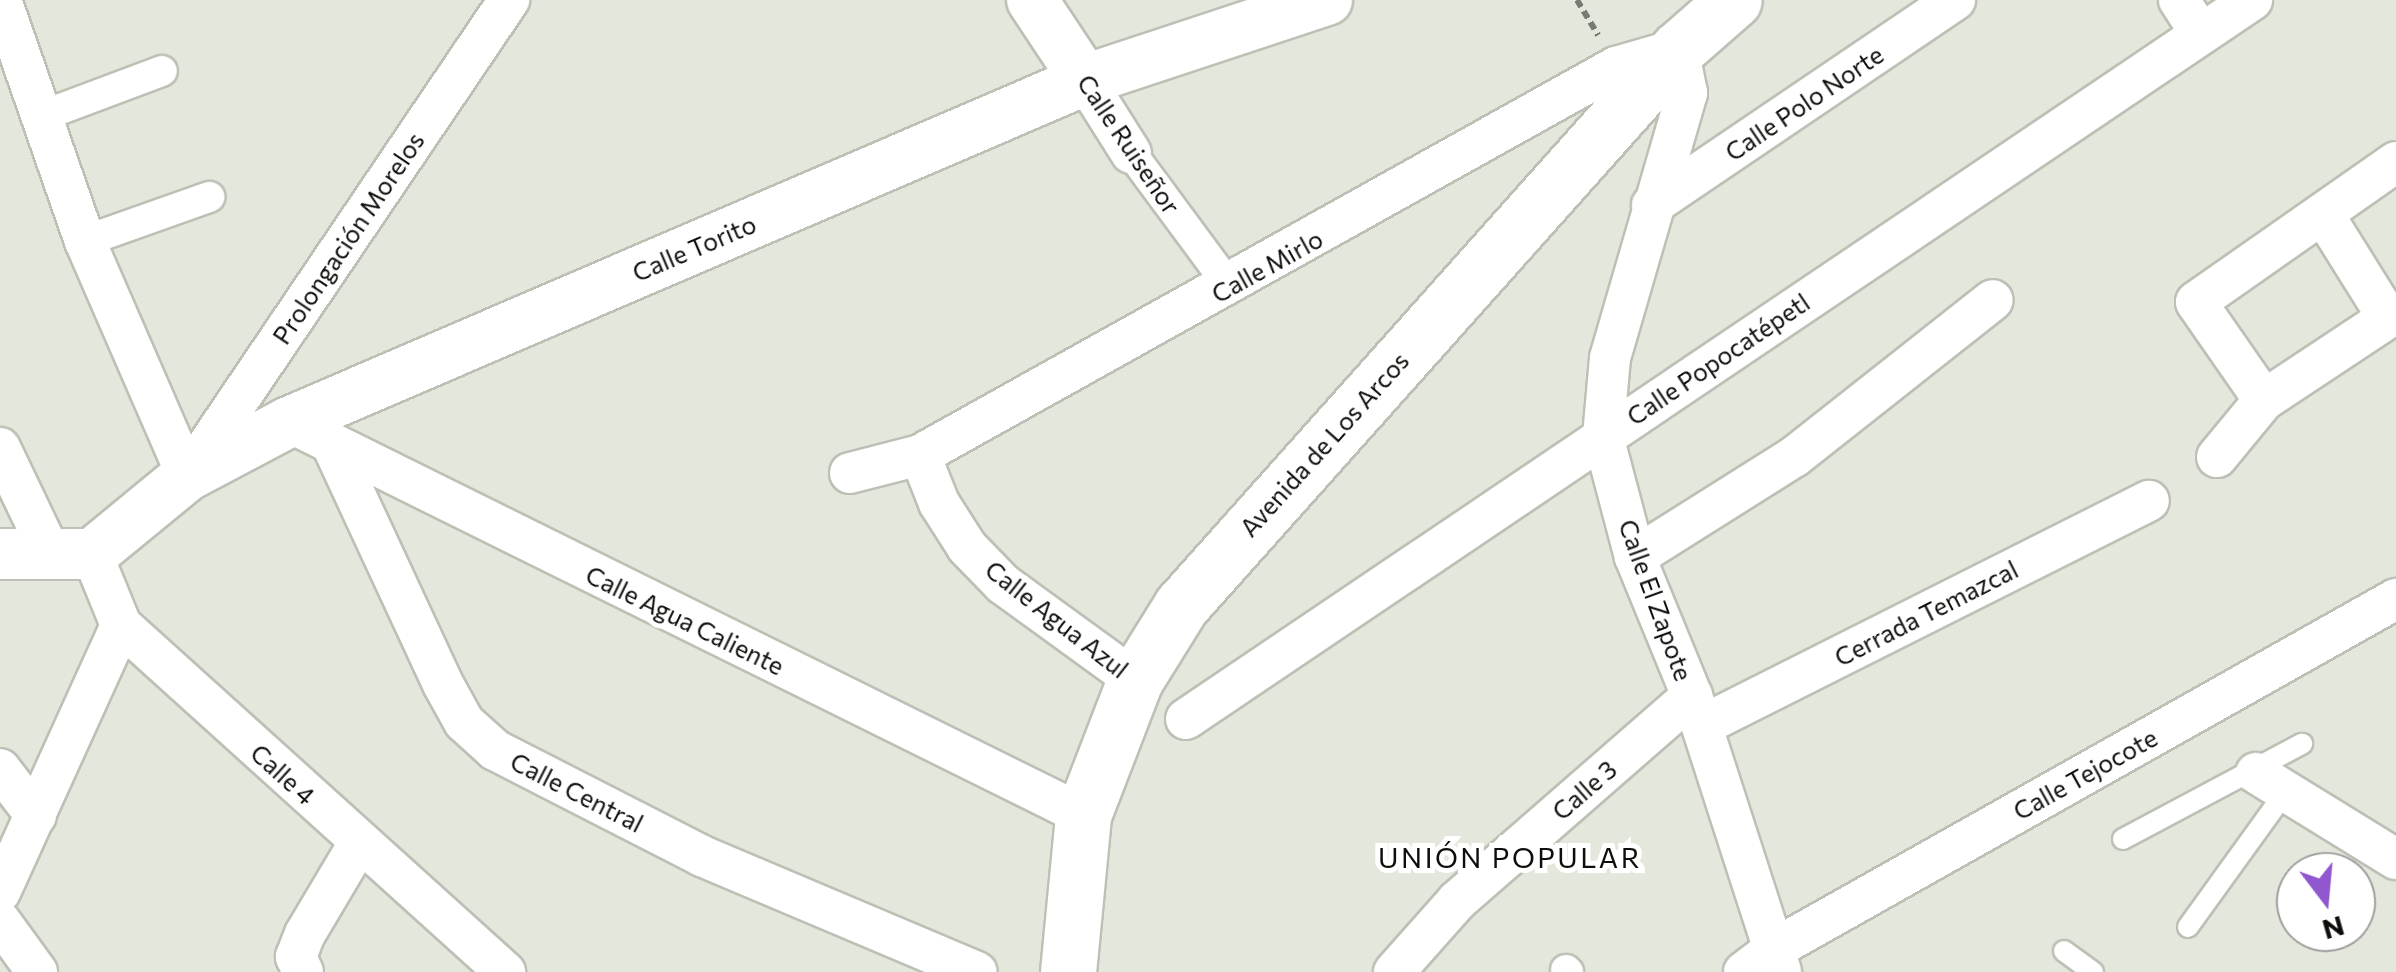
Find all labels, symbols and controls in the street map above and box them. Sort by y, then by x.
street label: Calle Polo Norte [1719,39,1889,167]
street label: Calle Ruiseñor [1071,69,1187,219]
street label: Prolongación Morelos [266,126,430,350]
street label: Calle Torito [628,209,760,287]
street label: Calle Mirlo [1206,223,1328,309]
street label: Calle Popocatépetl [1621,287,1815,431]
street label: Avenida de Los Arcos [1233,346,1415,542]
street label: Calle El Zapote [1613,515,1699,685]
street label: Calle Agua Azul [980,554,1134,684]
street label: Cerrada Temazcal [1829,554,2023,672]
street label: Calle Agua Caliente [581,559,789,681]
street label: Calle Tejocote [2008,722,2162,826]
street label: Calle 4 [245,737,321,811]
street label: Calle Central [506,746,648,838]
street label: Calle 3 [1546,754,1622,826]
district label: UNIÓN POPULAR [1378,840,1642,874]
north arrow [2276,852,2376,952]
text: N [2319,910,2348,948]

